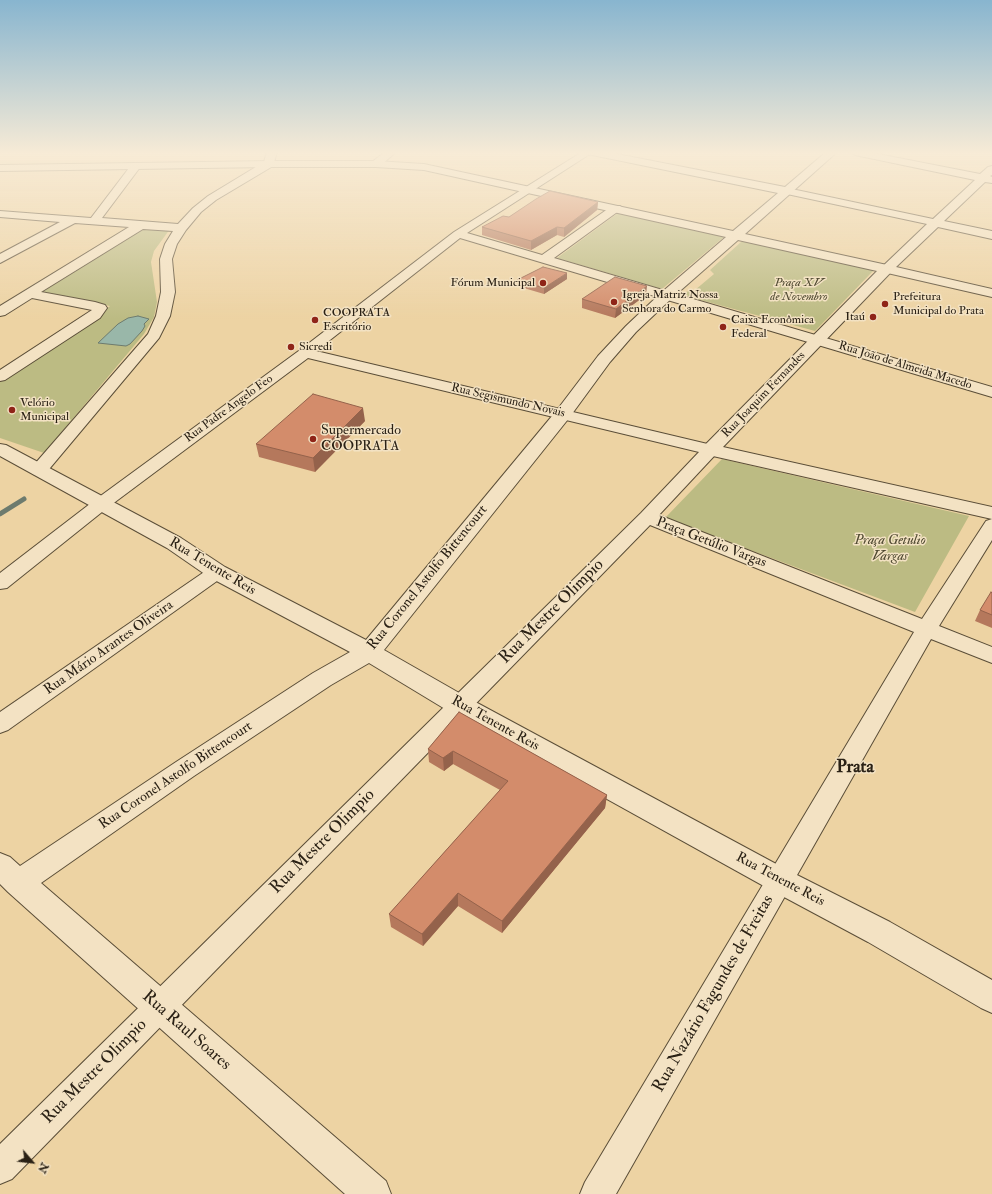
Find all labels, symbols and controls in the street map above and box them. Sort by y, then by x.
place label: Fórum Municipal [450,276,535,290]
park label: Praça XV de Novembro [770,276,828,304]
marker: Fórum Municipal [538,278,548,288]
place label: Igreja Matriz Nossa Senhora do Carmo [622,288,718,316]
place label: Prefeitura Municipal do Prata [893,290,984,318]
marker: Igreja Matriz Nossa Senhora do Carmo [609,297,619,307]
marker: Prefeitura Municipal do Prata [880,299,890,309]
place label: COOPRATA Escritório [323,306,390,334]
place label: Itaú [845,310,865,324]
marker: Itaú [868,312,878,322]
place label: Caixa Econômica Federal [731,313,814,341]
marker: COOPRATA Escritório [310,315,320,325]
marker: Caixa Econômica Federal [718,322,728,332]
street label: Rua João de Almeida Macedo [837,339,973,393]
place label: Sicredi [299,340,332,354]
marker: Sicredi [286,342,296,352]
street label: Rua Joaquim Fernandes [719,349,809,441]
street label: Rua Padre Angelo Feo [182,372,276,446]
street label: Rua Segismundo Novais [450,381,566,421]
place label: Velório Municipal [20,396,69,424]
marker: Velório Municipal [7,405,17,415]
place label: Supermercado COOPRATA [321,423,401,456]
marker: Supermercado COOPRATA [308,434,318,444]
street label: Rua Coronel Astolfo Bittencourt [364,502,492,654]
street label: Praça Getúlio Vargas [653,514,769,572]
park label: Praça Getulio Vargas [854,533,926,566]
street label: Rua Tenente Reis [166,535,258,599]
street label: Rua Mestre Olimpio [495,555,609,669]
street label: Rua Mário Arantes Oliveira [41,597,177,699]
street label: Rua Tenente Reis [448,693,542,755]
street label: Rua Coronel Astolfo Bittencourt [96,718,256,834]
district label: Prata [836,757,874,779]
street label: Rua Mestre Olimpio [266,785,380,899]
street label: Rua Tenente Reis [733,850,827,910]
street label: Rua Nazário Fagundes de Freitas [649,892,779,1096]
street label: Rua Raul Soares [137,987,235,1075]
street label: Rua Mestre Olimpio [38,1015,152,1129]
north arrow [12,1142,52,1182]
text: N [35,1160,51,1175]

